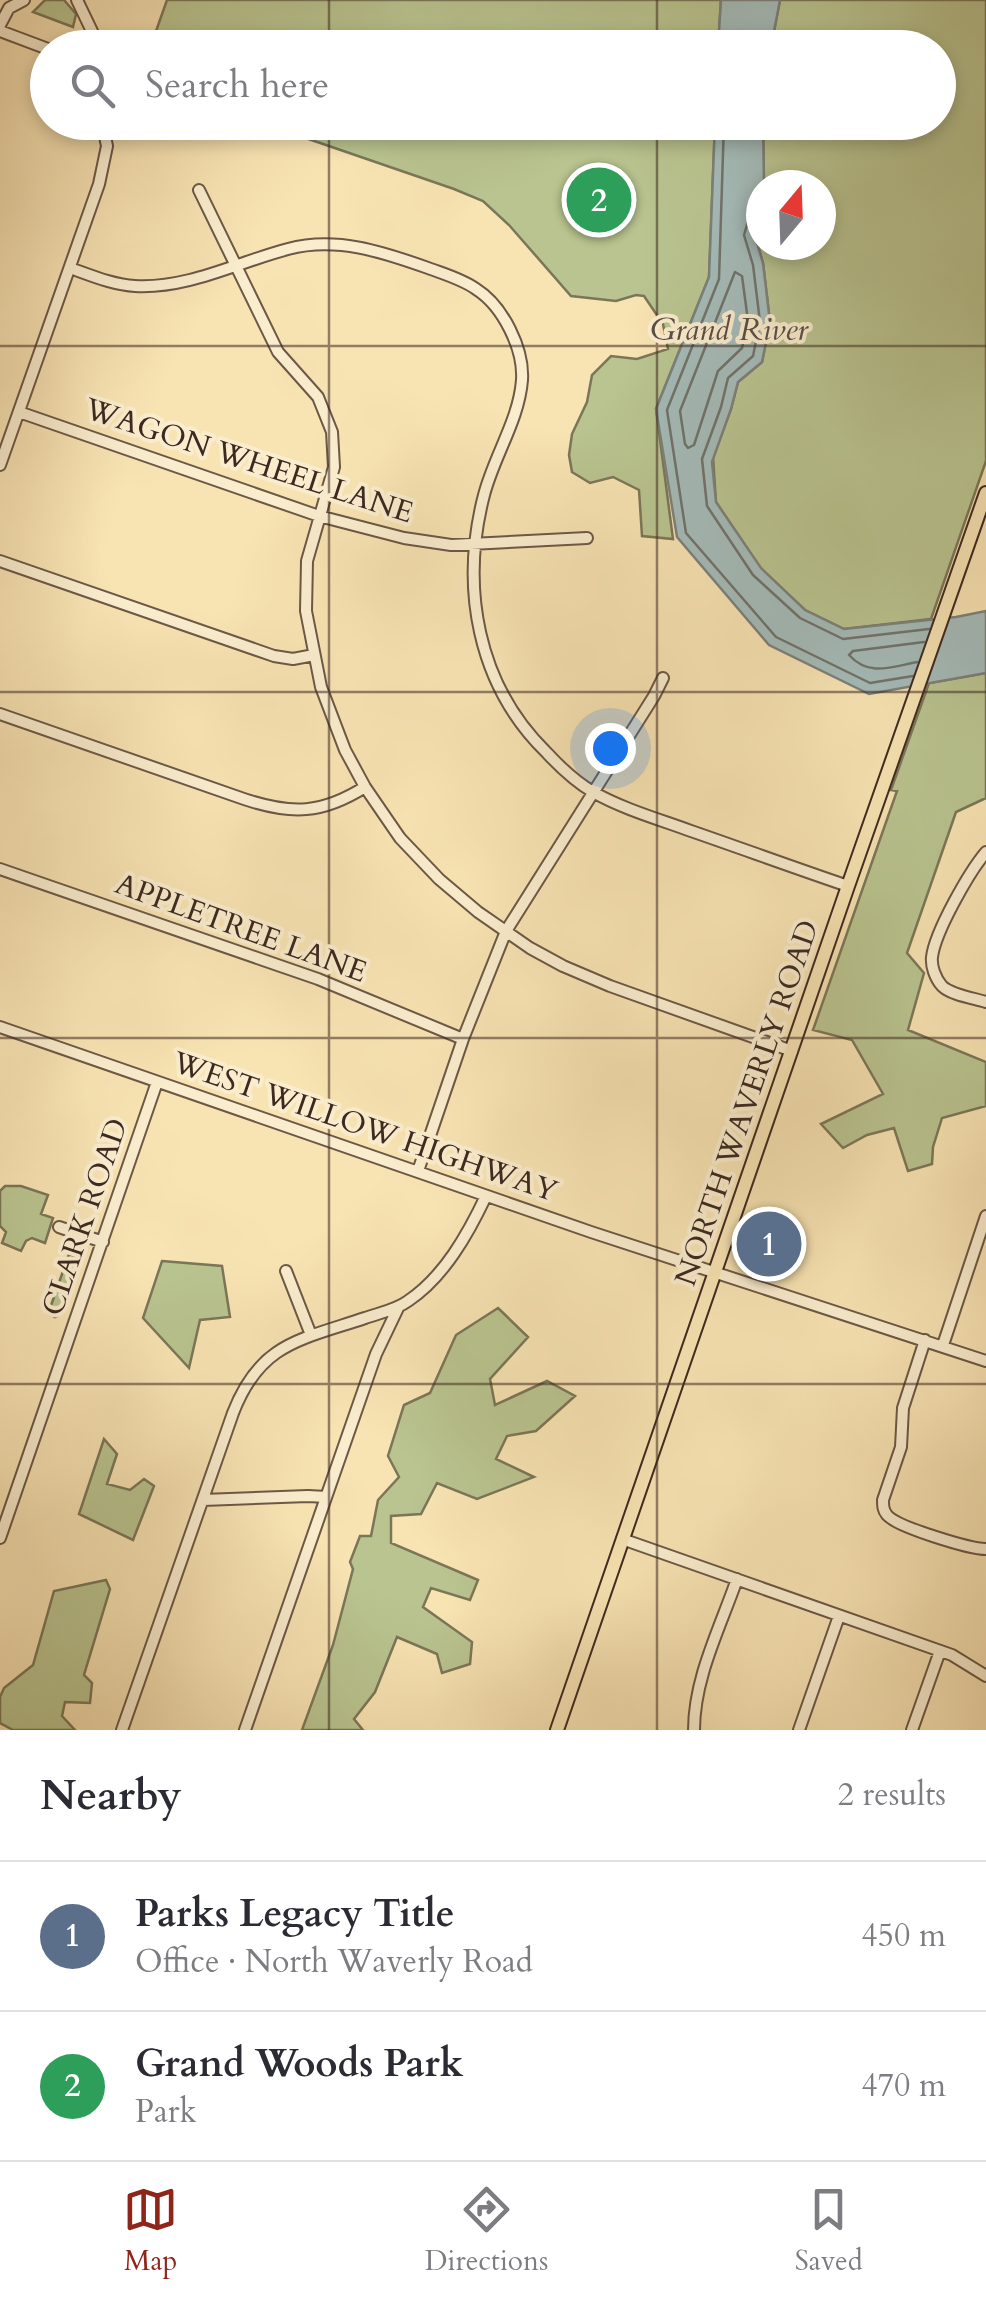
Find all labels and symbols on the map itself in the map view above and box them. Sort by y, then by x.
pin: 2 [566,162,632,238]
north arrow [746,170,836,260]
water label: Grand River [650,308,809,352]
street label: WAGON WHEEL LANE [79,388,418,533]
your location [585,723,636,774]
street label: APPLETREE LANE [109,863,373,993]
street label: NORTH WAVERLY ROAD [665,915,829,1291]
street label: WEST WILLOW HIGHWAY [166,1041,564,1212]
street label: CLARK ROAD [32,1113,138,1321]
pin: 1 [736,1206,802,1282]

